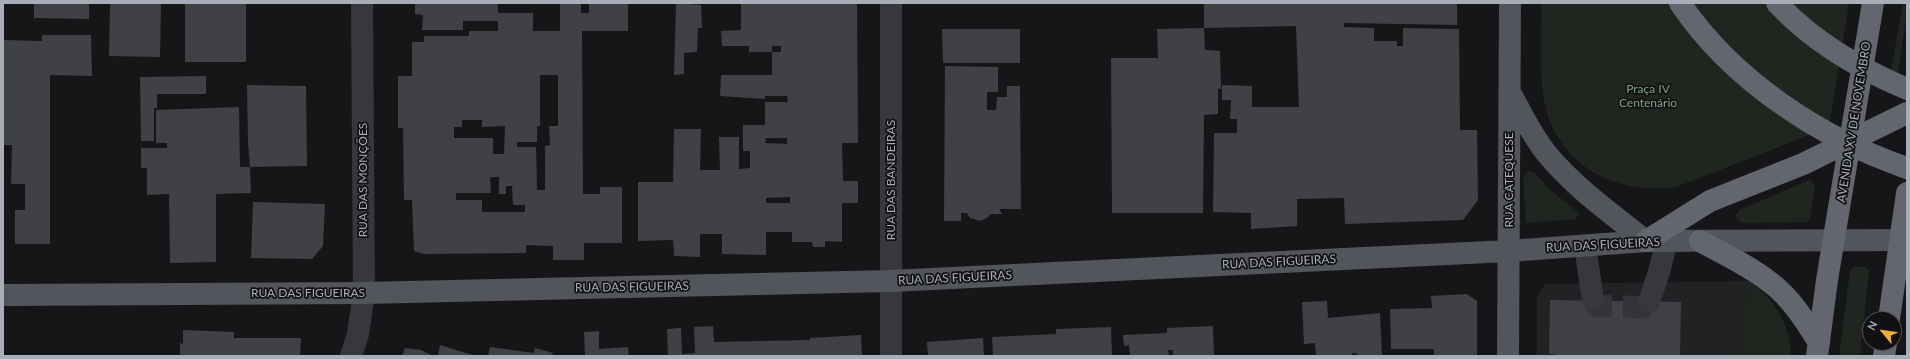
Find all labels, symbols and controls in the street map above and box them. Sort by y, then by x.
street label: AVENIDA XV DE NOVEMBRO [1834,40,1874,204]
park label: Praça IV Centenário [1619,82,1677,110]
street label: RUA DAS BANDEIRAS [884,120,898,240]
street label: RUA DAS MONÇÕES [356,123,370,237]
street label: RUA CATEQUESE [1502,132,1516,228]
street label: RUA DAS FIGUEIRAS [1546,235,1660,255]
street label: RUA DAS FIGUEIRAS [1222,252,1336,272]
street label: RUA DAS FIGUEIRAS [898,268,1012,288]
street label: RUA DAS FIGUEIRAS [575,279,689,295]
street label: RUA DAS FIGUEIRAS [251,286,365,300]
north arrow [1862,311,1902,351]
text: N [1864,319,1880,332]

